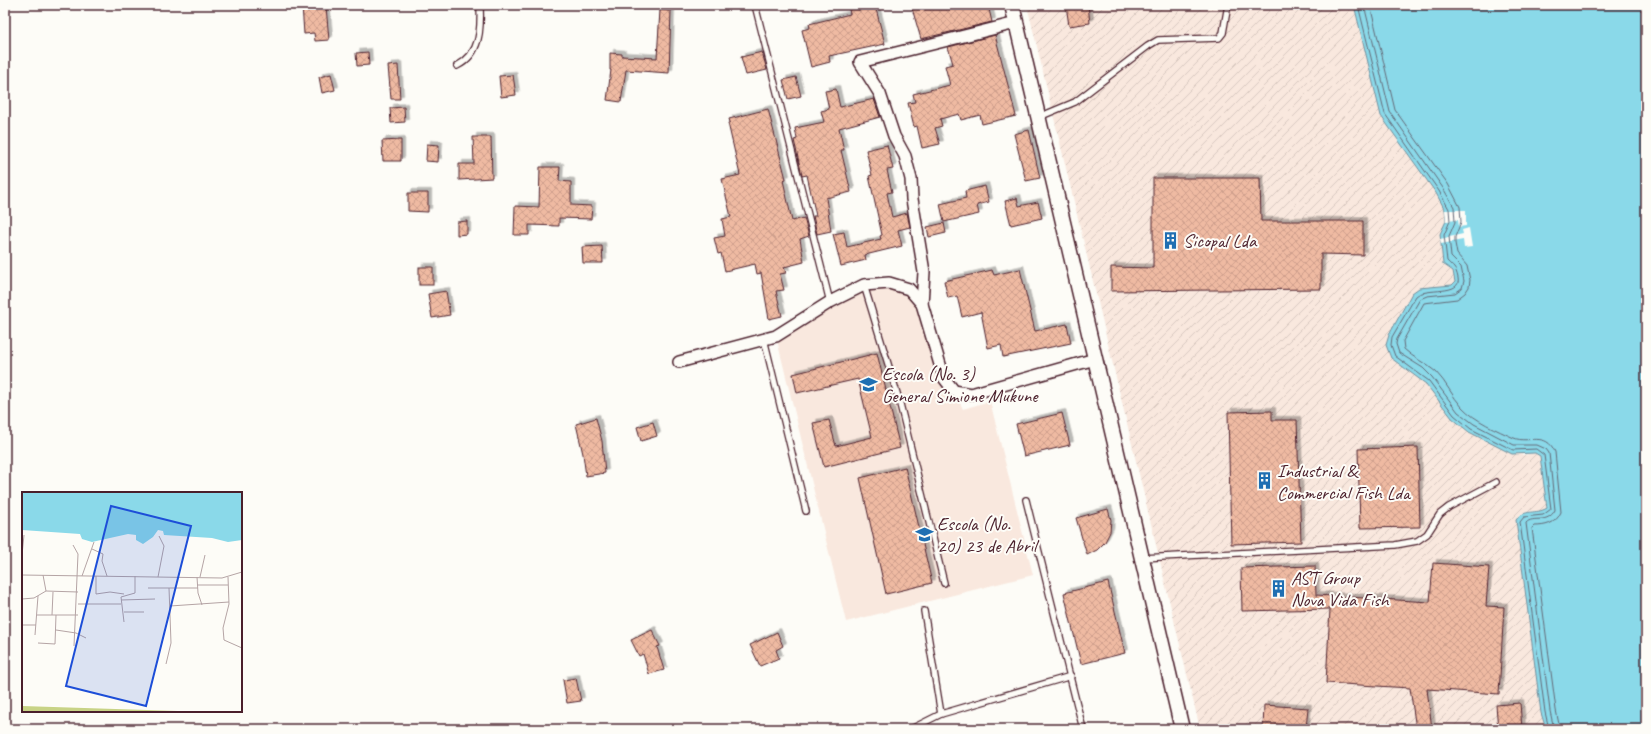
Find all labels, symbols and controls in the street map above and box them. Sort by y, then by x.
place label: Sicopal Lda [1183,229,1258,253]
building icon: Sicopal Lda [1160,230,1180,250]
place label: Escola (No. 3) General Simione Mukune [882,362,1039,408]
school or university icon: Escola (No. 3) General Simione Mukune [859,374,879,394]
place label: Industrial & Commercial Fish Lda [1277,459,1412,505]
building icon: Industrial & Commercial Fish Lda [1254,471,1274,491]
inset map [22,492,242,712]
place label: Escola (No. 20) 23 de Abril [937,512,1040,558]
school or university icon: Escola (No. 20) 23 de Abril [914,524,934,544]
place label: AST Group Nova Vida Fish [1291,566,1390,612]
building icon: AST Group Nova Vida Fish [1268,578,1288,598]

